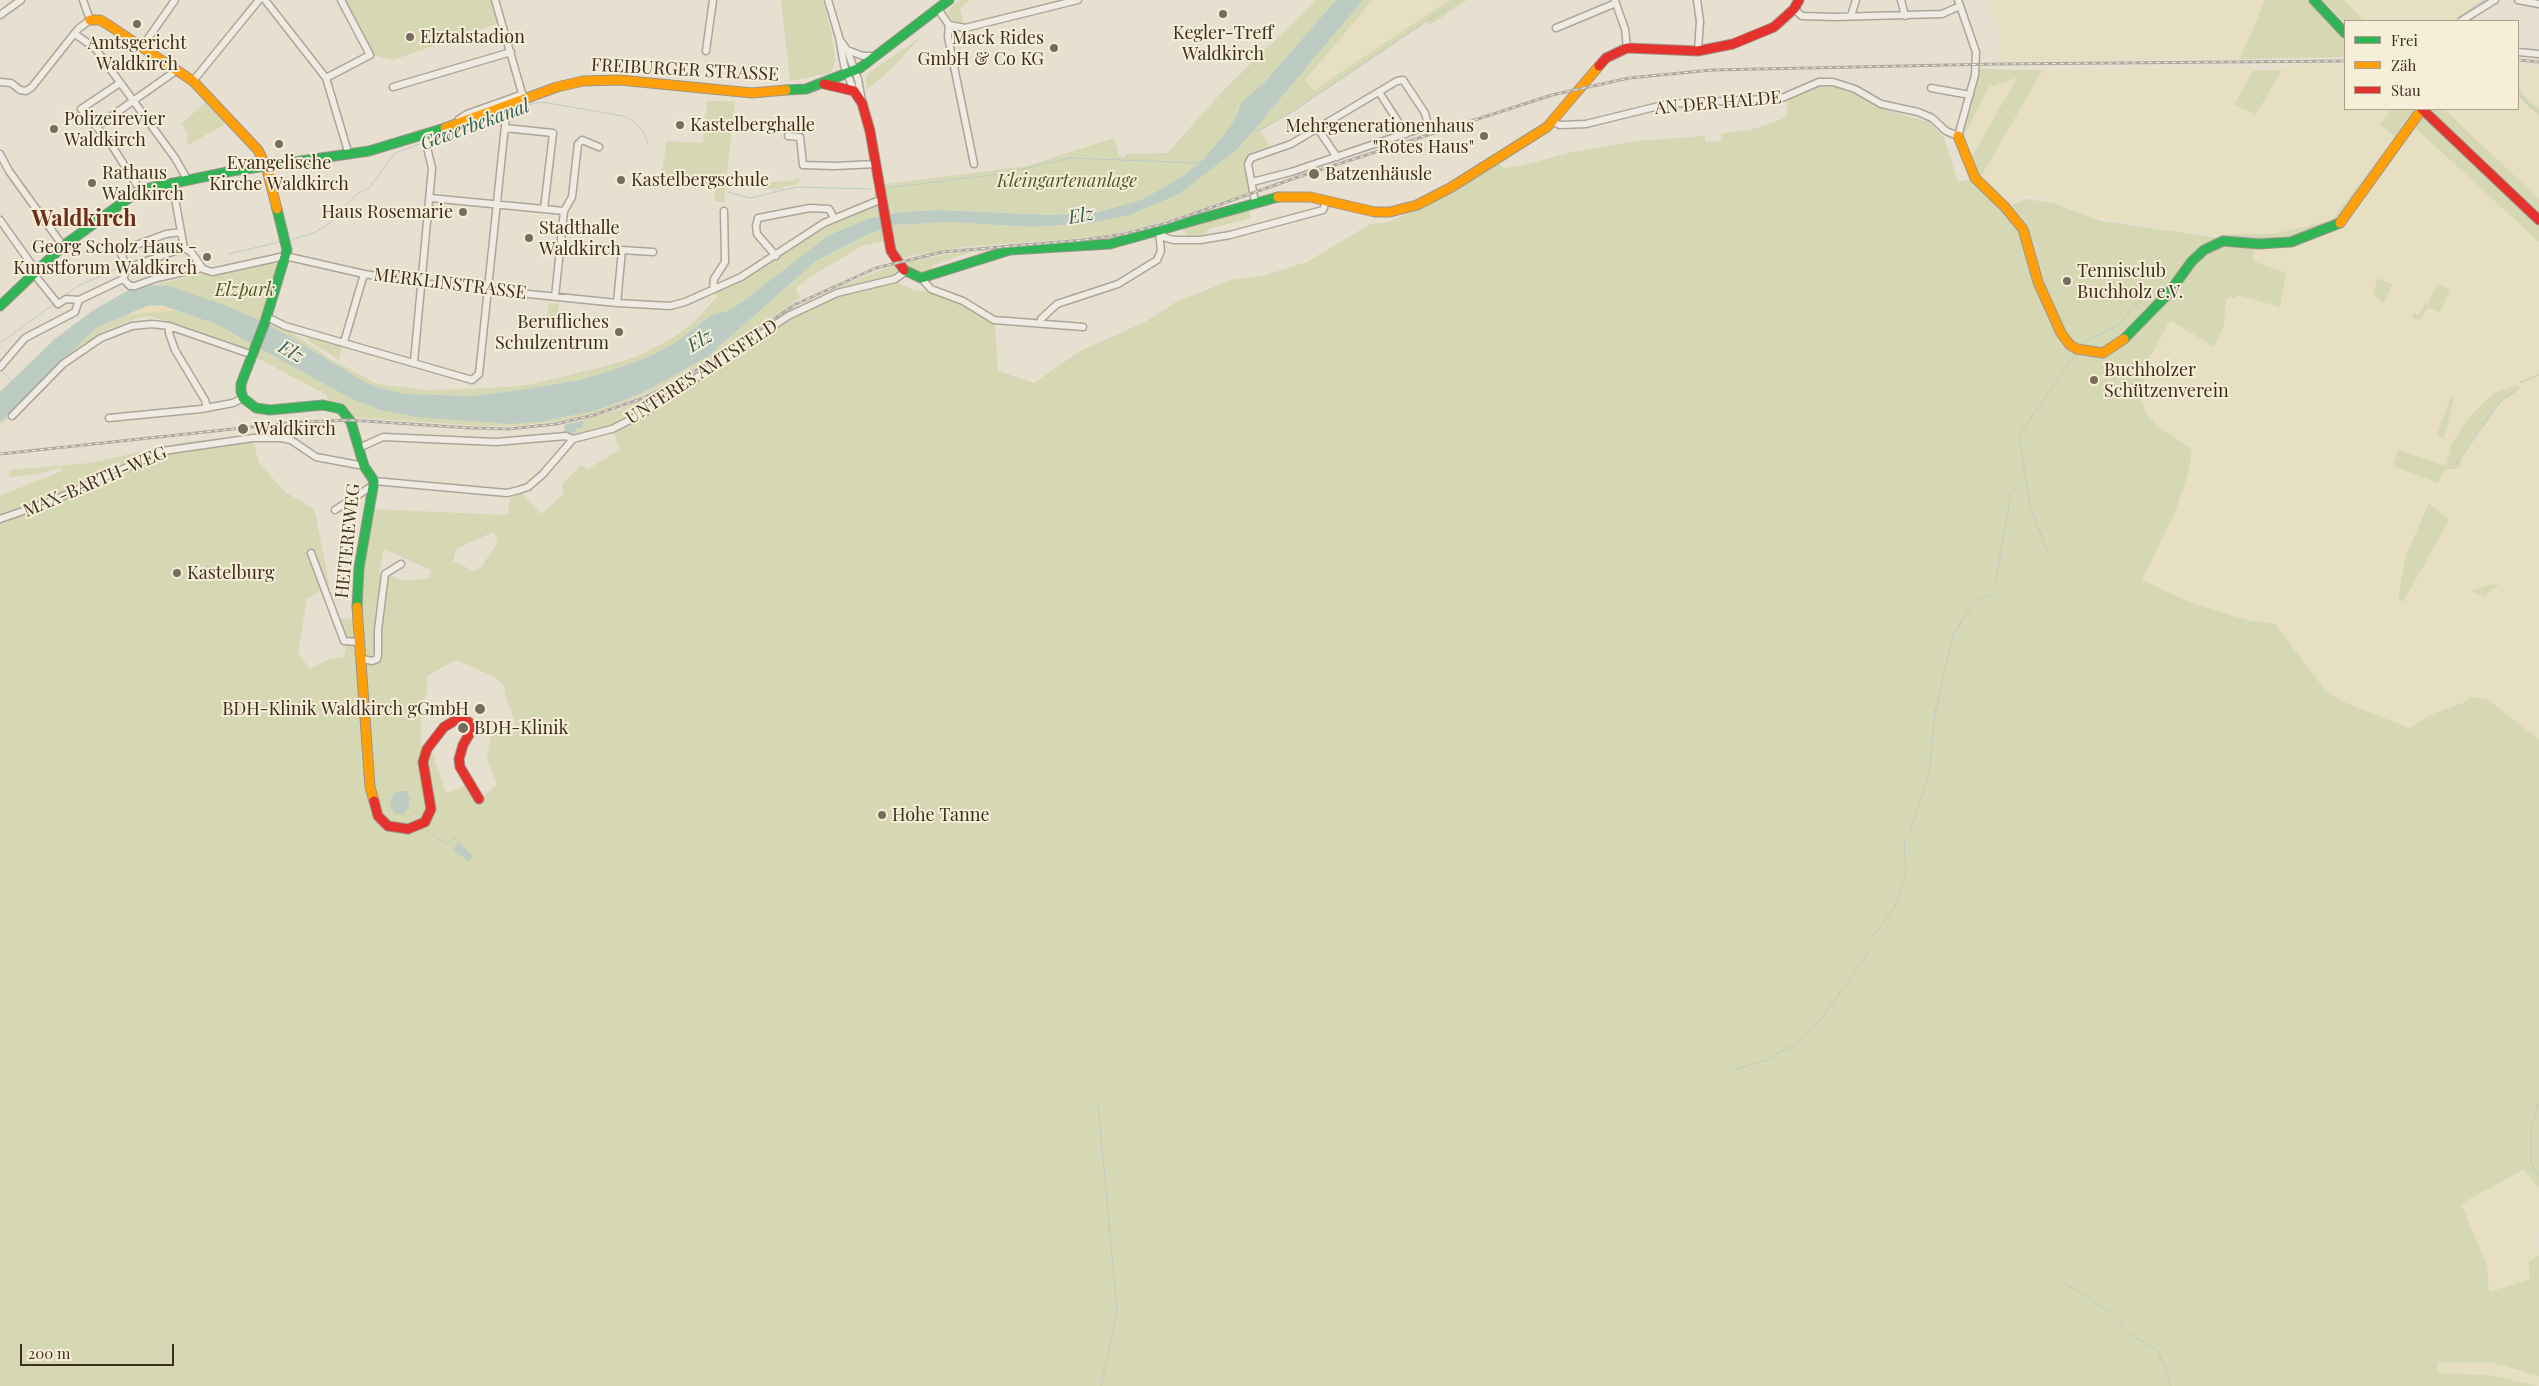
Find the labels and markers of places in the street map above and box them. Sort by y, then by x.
marker: Kegler-Treff Waldkirch [1217,8,1229,20]
marker: Amtsgericht Waldkirch [131,18,143,30]
place label: Kegler-Treff Waldkirch [1173,22,1273,64]
place label: Elztalstadion [420,26,525,48]
place label: Mack Rides GmbH & Co KG [918,27,1044,70]
marker: Elztalstadion [404,31,416,43]
place label: Amtsgericht Waldkirch [87,32,187,74]
marker: Mack Rides GmbH & Co KG [1048,42,1060,54]
place label: Polizeirevier Waldkirch [64,108,165,150]
place label: Kastelberghalle [690,114,815,136]
place label: Mehrgenerationenhaus "Rotes Haus" [1286,115,1474,158]
marker: Kastelberghalle [674,119,686,131]
marker: Polizeirevier Waldkirch [48,123,60,135]
marker: Mehrgenerationenhaus "Rotes Haus" [1478,130,1490,142]
marker: Evangelische Kirche Waldkirch [273,138,285,150]
place label: Evangelische Kirche Waldkirch [209,152,349,194]
place label: Rathaus Waldkirch [102,162,184,204]
place label: Batzenhäusle [1325,163,1432,185]
marker: Batzenhäusle [1307,167,1321,181]
place label: Kastelbergschule [631,169,769,191]
marker: Kastelbergschule [615,174,627,186]
marker: Rathaus Waldkirch [86,177,98,189]
place label: Haus Rosemarie [321,201,453,223]
marker: Haus Rosemarie [457,206,469,218]
place label: Stadthalle Waldkirch [539,217,621,260]
marker: Stadthalle Waldkirch [523,232,535,244]
place label: Georg Scholz Haus - Kunstforum Waldkirch [13,236,197,278]
marker: Georg Scholz Haus - Kunstforum Waldkirch [201,251,213,263]
place label: Tennisclub Buchholz e.V. [2077,260,2183,302]
marker: Tennisclub Buchholz e.V. [2061,275,2073,287]
place label: Berufliches Schulzentrum [495,311,609,354]
marker: Berufliches Schulzentrum [613,326,625,338]
place label: Buchholzer Schützenverein [2104,359,2229,402]
marker: Buchholzer Schützenverein [2088,374,2100,386]
place label: Waldkirch [254,418,336,440]
marker: Waldkirch [236,422,250,436]
place label: Kastelburg [187,562,275,584]
marker: Kastelburg [171,567,183,579]
place label: BDH-Klinik Waldkirch gGmbH [222,698,469,720]
marker: BDH-Klinik Waldkirch gGmbH [473,702,487,716]
place label: BDH-Klinik [474,717,568,739]
marker: BDH-Klinik [456,721,470,735]
place label: Hohe Tanne [892,804,990,826]
marker: Hohe Tanne [876,809,888,821]

